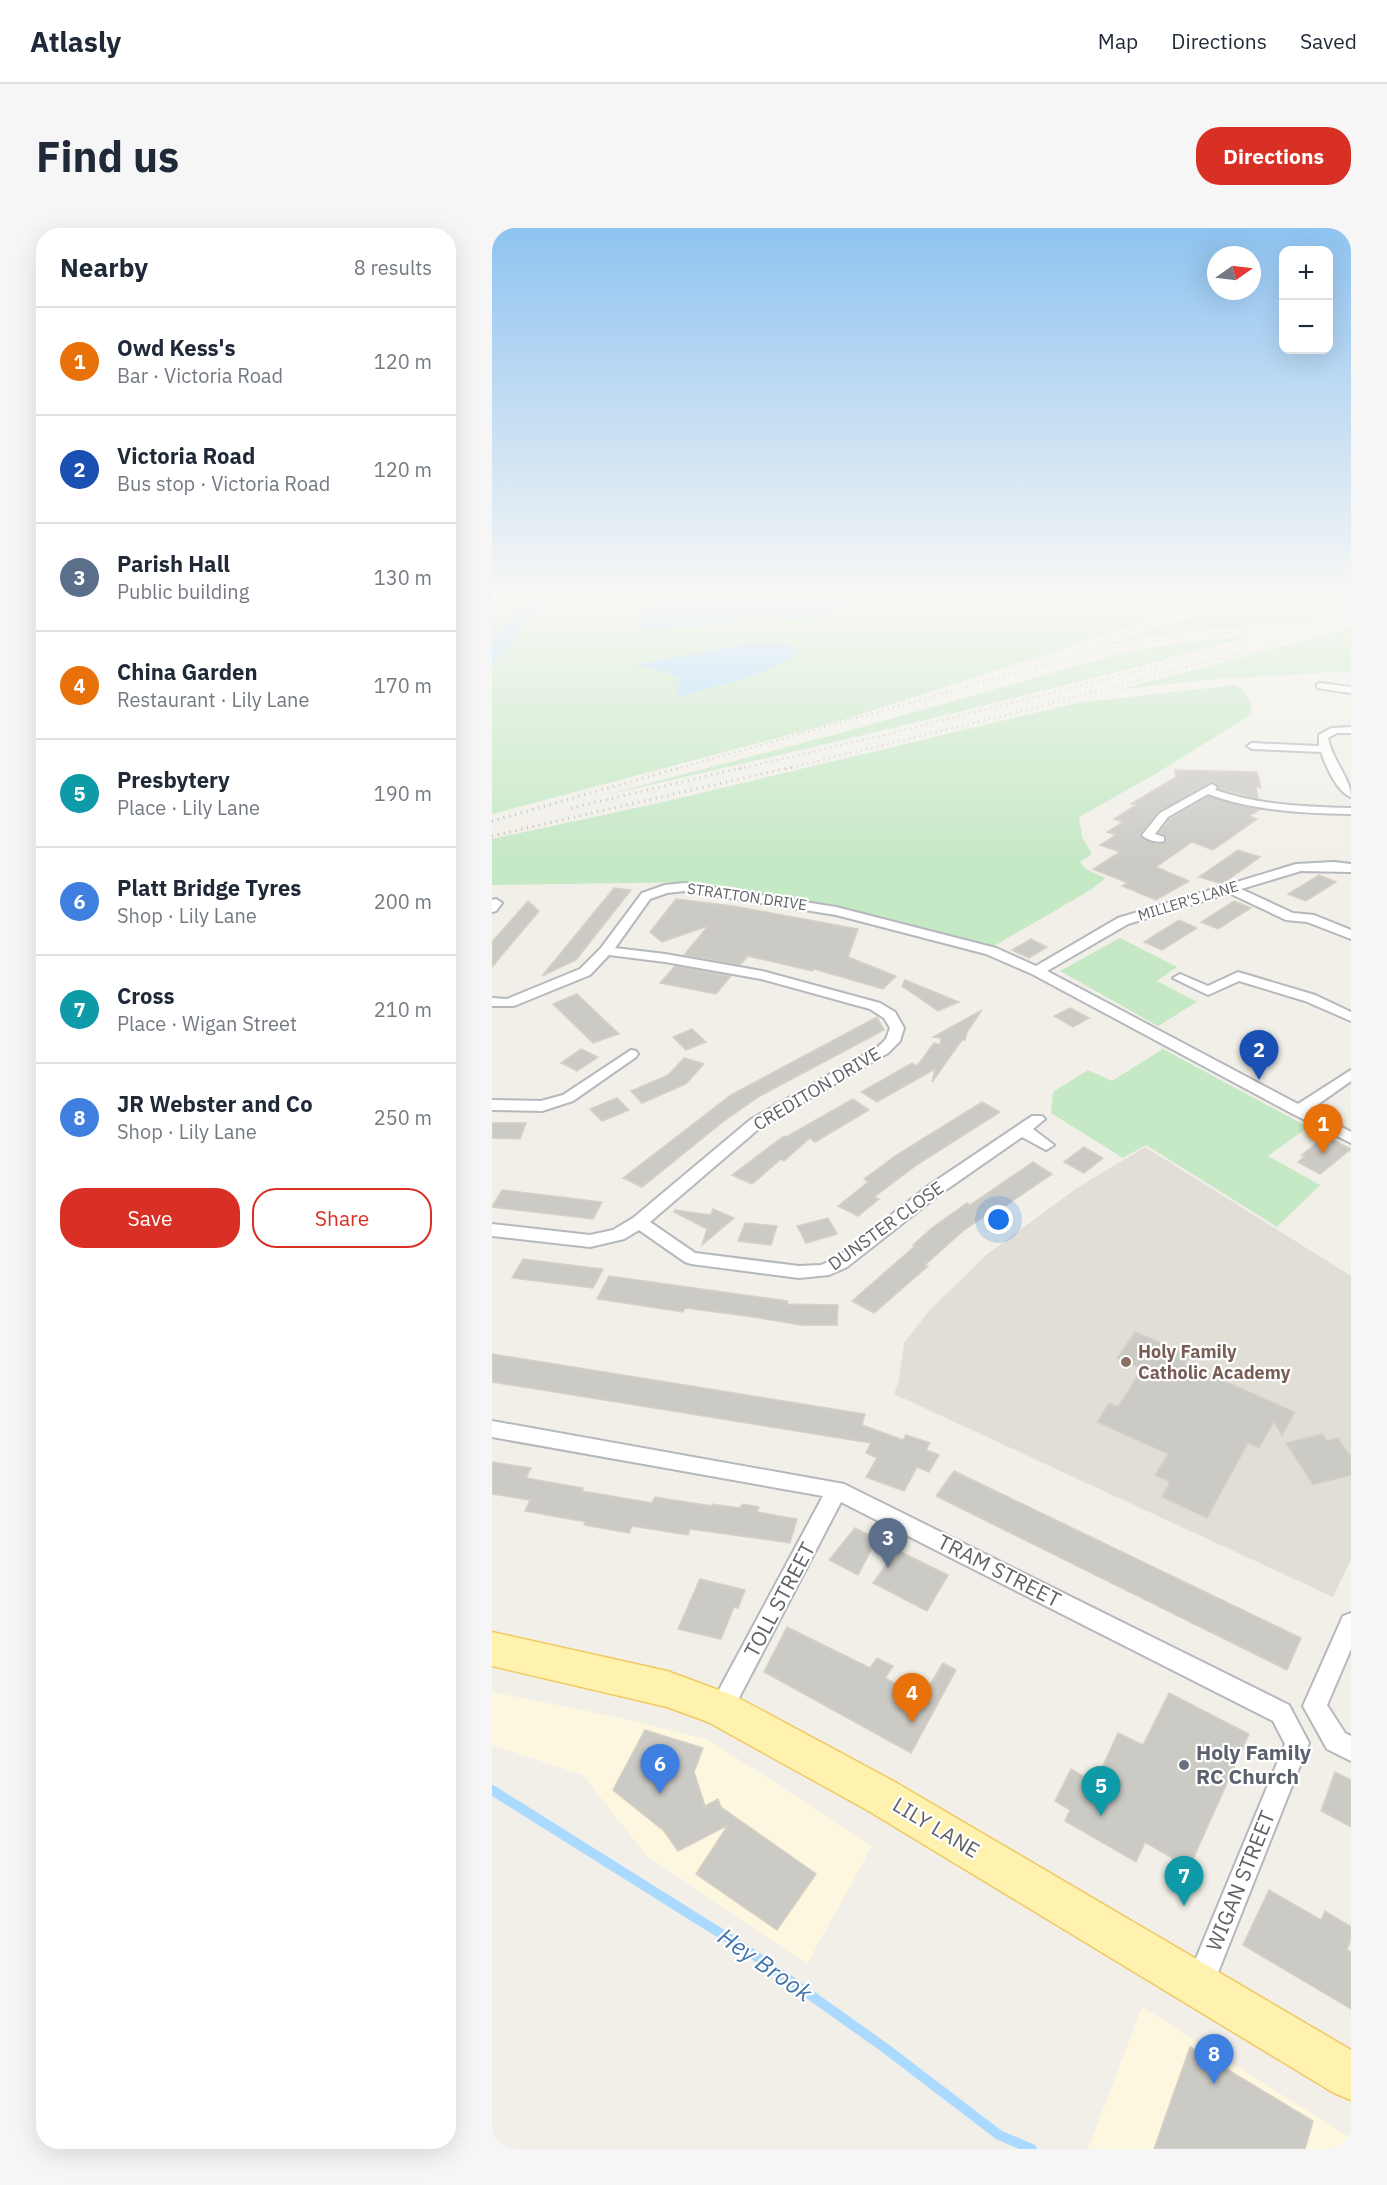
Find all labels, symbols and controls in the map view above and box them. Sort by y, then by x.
text: Atlasly [30,23,121,60]
text: Map [1098,27,1138,55]
text: Directions [1171,27,1267,55]
text: Saved [1300,27,1357,55]
button: Directions [1196,127,1351,185]
text: Find us [36,129,179,184]
north arrow [1207,246,1261,300]
map controls [1279,246,1333,354]
button: + [1279,246,1333,300]
text: Nearby [60,250,148,284]
text: 8 results [354,254,432,281]
button: − [1279,300,1333,354]
text: Owd Kess's [117,333,235,362]
text: 1 [74,348,86,375]
text: 120 m [374,348,432,375]
text: Bar · Victoria Road [117,362,283,389]
text: Victoria Road [117,441,255,470]
text: 2 [74,456,86,483]
text: 120 m [374,456,432,483]
text: Bus stop · Victoria Road [117,470,330,497]
text: Parish Hall [117,549,230,578]
text: 3 [74,564,86,591]
text: 130 m [374,564,432,591]
text: Public building [117,578,249,605]
text: China Garden [117,657,258,686]
text: 4 [74,672,86,699]
text: 170 m [374,672,432,699]
text: Restaurant · Lily Lane [117,686,309,713]
text: Presbytery [117,765,230,794]
text: 5 [74,780,86,807]
text: 190 m [374,780,432,807]
text: Place · Lily Lane [117,794,260,821]
text: Platt Bridge Tyres [117,873,301,902]
street label: MILLER'S LANE [1135,876,1240,925]
street label: STRATTON DRIVE [686,879,808,914]
text: 6 [74,888,86,915]
text: 200 m [374,888,432,915]
text: Shop · Lily Lane [117,902,257,929]
text: Cross [117,981,175,1010]
text: 7 [74,996,86,1023]
text: 210 m [374,996,432,1023]
text: Place · Wigan Street [117,1010,297,1037]
pin: 2 [1240,1030,1278,1080]
street label: CREDITON DRIVE [749,1042,884,1136]
text: JR Webster and Co [117,1089,313,1118]
text: 8 [74,1104,86,1131]
text: 250 m [374,1104,432,1131]
pin: 1 [1304,1104,1342,1154]
text: Shop · Lily Lane [117,1118,257,1145]
street label: DUNSTER CLOSE [823,1176,948,1275]
button: Save [60,1188,240,1248]
button: Share [252,1188,432,1248]
your location [984,1205,1013,1234]
place label: Holy Family Catholic Academy [1138,1340,1291,1384]
marker: Holy Family Catholic Academy [1119,1355,1133,1369]
pin: 3 [868,1518,908,1568]
street label: TRAM STREET [933,1527,1066,1613]
street label: TOLL STREET [737,1537,821,1662]
pin: 4 [892,1674,932,1723]
place label: Holy Family RC Church [1196,1738,1312,1790]
pin: 6 [640,1744,680,1794]
marker: Holy Family RC Church [1177,1758,1191,1772]
pin: 5 [1082,1766,1120,1816]
street label: LILY LANE [888,1790,985,1864]
street label: WIGAN STREET [1199,1806,1281,1955]
pin: 7 [1164,1856,1204,1906]
water label: Hey Brook [712,1920,820,2009]
pin: 8 [1194,2034,1234,2084]

